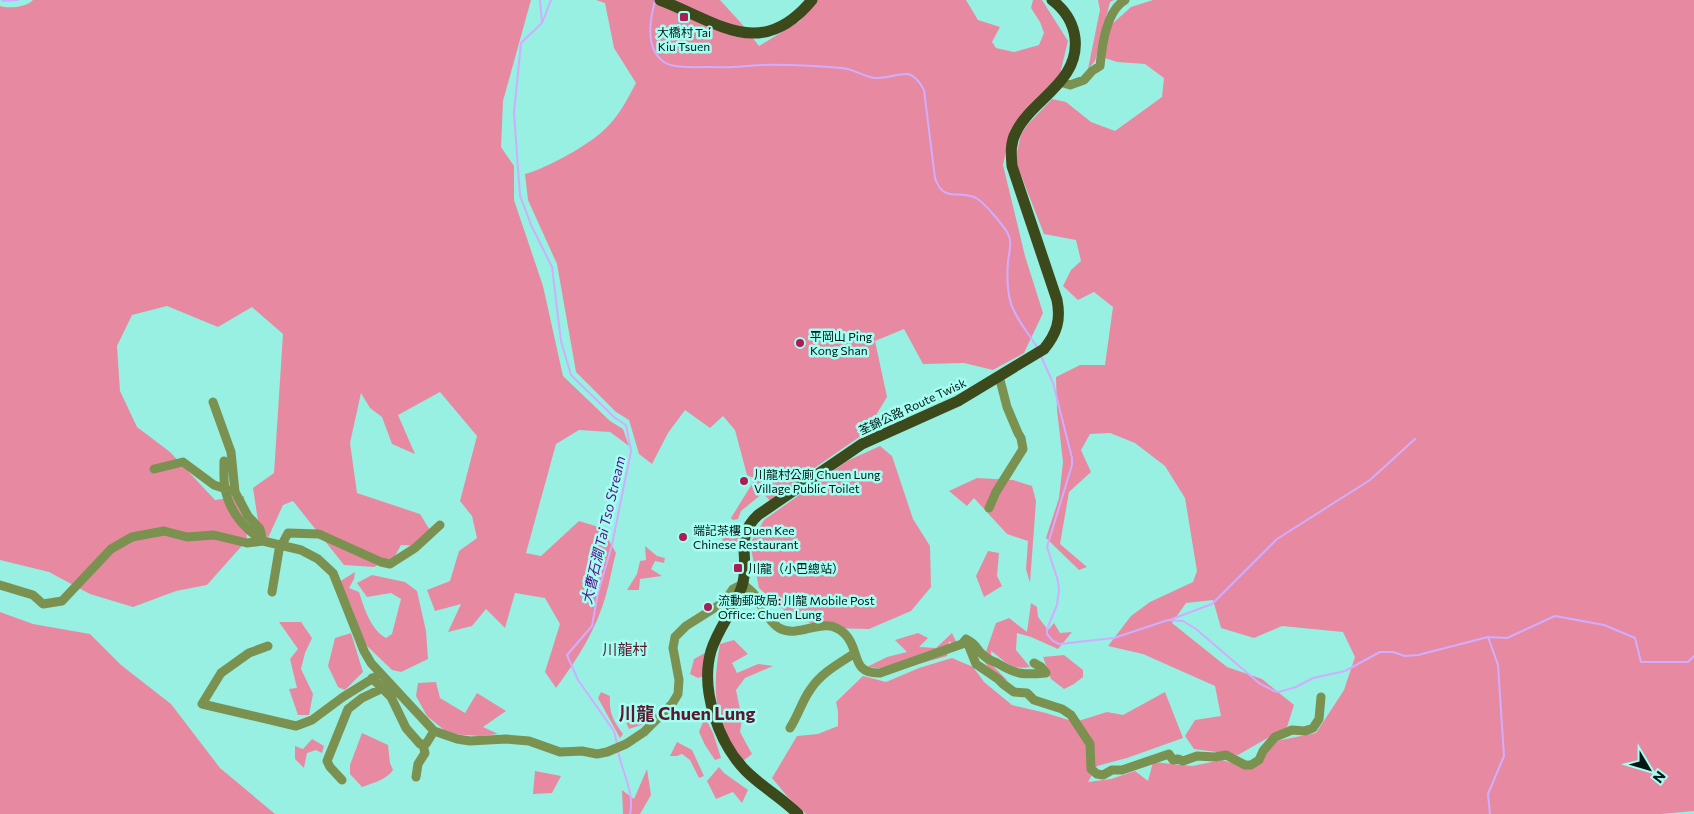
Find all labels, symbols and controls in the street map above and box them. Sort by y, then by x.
marker: 大橋村 Tai Kiu Tsuen [678,11,690,23]
place label: 大橋村 Tai Kiu Tsuen [657,25,711,53]
place label: 平岡山 Ping Kong Shan [810,329,873,357]
marker: 平岡山 Ping Kong Shan [794,337,806,349]
street label: 荃錦公路 Route Twisk [856,375,968,437]
water label: 大曹石澗 Tai Tso Stream [578,454,628,606]
place label: 川龍村公廁 Chuen Lung Village Public Toilet [754,467,881,495]
marker: 川龍村公廁 Chuen Lung Village Public Toilet [738,475,750,487]
place label: 端記茶樓 Duen Kee Chinese Restaurant [693,523,799,551]
marker: 端記茶樓 Duen Kee Chinese Restaurant [677,531,689,543]
place label: 川龍（小巴總站） [748,561,844,575]
marker: 川龍（小巴總站） [732,562,744,574]
place label: 流動郵政局: 川龍 Mobile Post Office: Chuen Lung [718,593,875,621]
marker: 流動郵政局: 川龍 Mobile Post Office: Chuen Lung [702,601,714,613]
district label: 川龍村 [602,640,648,658]
district label: 川龍 Chuen Lung [619,702,755,724]
north arrow [1624,744,1674,794]
text: N [1650,768,1670,787]

